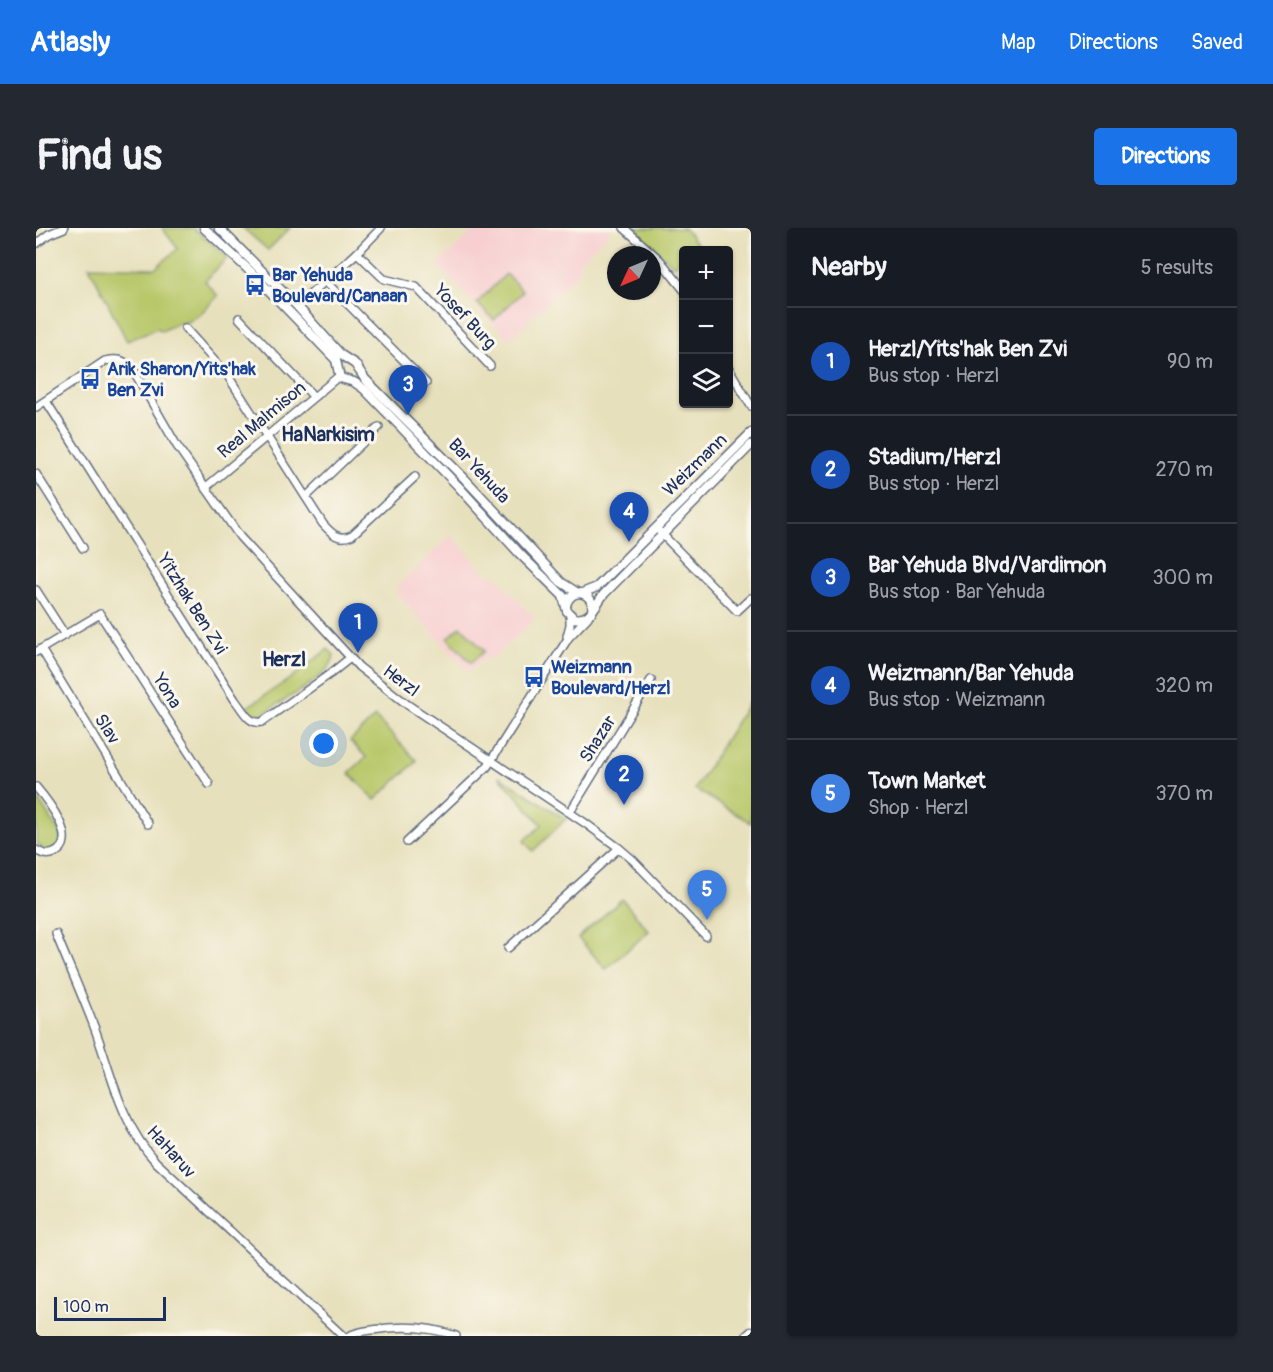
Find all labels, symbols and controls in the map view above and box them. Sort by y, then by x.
text: Atlasly [30,25,110,60]
text: Map [1001,29,1036,56]
text: Directions [1069,29,1158,56]
text: Saved [1191,29,1243,56]
button: Directions [1094,128,1237,185]
text: Find us [36,130,162,182]
north arrow [607,246,661,300]
map controls [679,246,733,408]
button: + [679,246,733,300]
text: Nearby [811,251,887,283]
text: 5 results [1141,255,1213,280]
place label: Bar Yehuda Boulevard/Canaan [272,264,407,308]
bus stop icon: Bar Yehuda Boulevard/Canaan [243,273,267,297]
street label: Yosef Burg [428,279,501,355]
button: − [679,300,733,354]
text: Herzl/Yits'hak Ben Zvi [868,335,1067,363]
text: 1 [827,349,834,374]
text: 90 m [1167,349,1213,374]
button: layers [679,354,733,408]
place label: Arik Sharon/Yits'hak Ben Zvi [107,358,256,402]
text: Bus stop · Herzl [868,363,999,388]
pin: 3 [388,366,428,415]
bus stop icon: Arik Sharon/Yits'hak Ben Zvi [78,367,102,391]
street label: Real Malmison [213,376,311,464]
district label: HaNarkisim [281,422,375,447]
street label: Weizmann [658,429,732,501]
street label: Bar Yehuda [443,434,515,508]
text: Stadium/Herzl [868,443,1001,471]
text: 2 [825,457,836,482]
text: 270 m [1155,457,1213,482]
text: Bus stop · Herzl [868,471,999,496]
pin: 4 [610,492,648,542]
street label: Yitzhak Ben Zvi [151,548,232,659]
text: Bar Yehuda Blvd/Vardimon [868,551,1107,579]
text: 3 [825,565,836,590]
text: 300 m [1152,565,1213,590]
text: Bus stop · Bar Yehuda [868,579,1045,604]
pin: 1 [338,604,378,653]
district label: Herzl [262,647,306,672]
place label: Weizmann Boulevard/Herzl [551,656,671,700]
text: Weizmann/Bar Yehuda [868,659,1074,687]
street label: Herzl [378,660,424,702]
bus stop icon: Weizmann Boulevard/Herzl [522,665,546,689]
street label: Yona [147,668,187,713]
text: 4 [825,673,836,698]
text: 320 m [1155,673,1213,698]
text: Bus stop · Weizmann [868,687,1045,712]
street label: Slav [89,710,125,748]
street label: Shazar [575,711,622,767]
your location [309,729,338,758]
pin: 2 [604,756,644,805]
text: Town Market [868,767,986,795]
text: 5 [825,781,836,806]
text: 370 m [1156,781,1213,806]
text: Shop · Herzl [868,795,969,820]
pin: 5 [688,870,726,920]
street label: HaHaruv [141,1121,201,1183]
scale bar [54,1294,166,1322]
text: 100 m [63,1297,109,1317]

